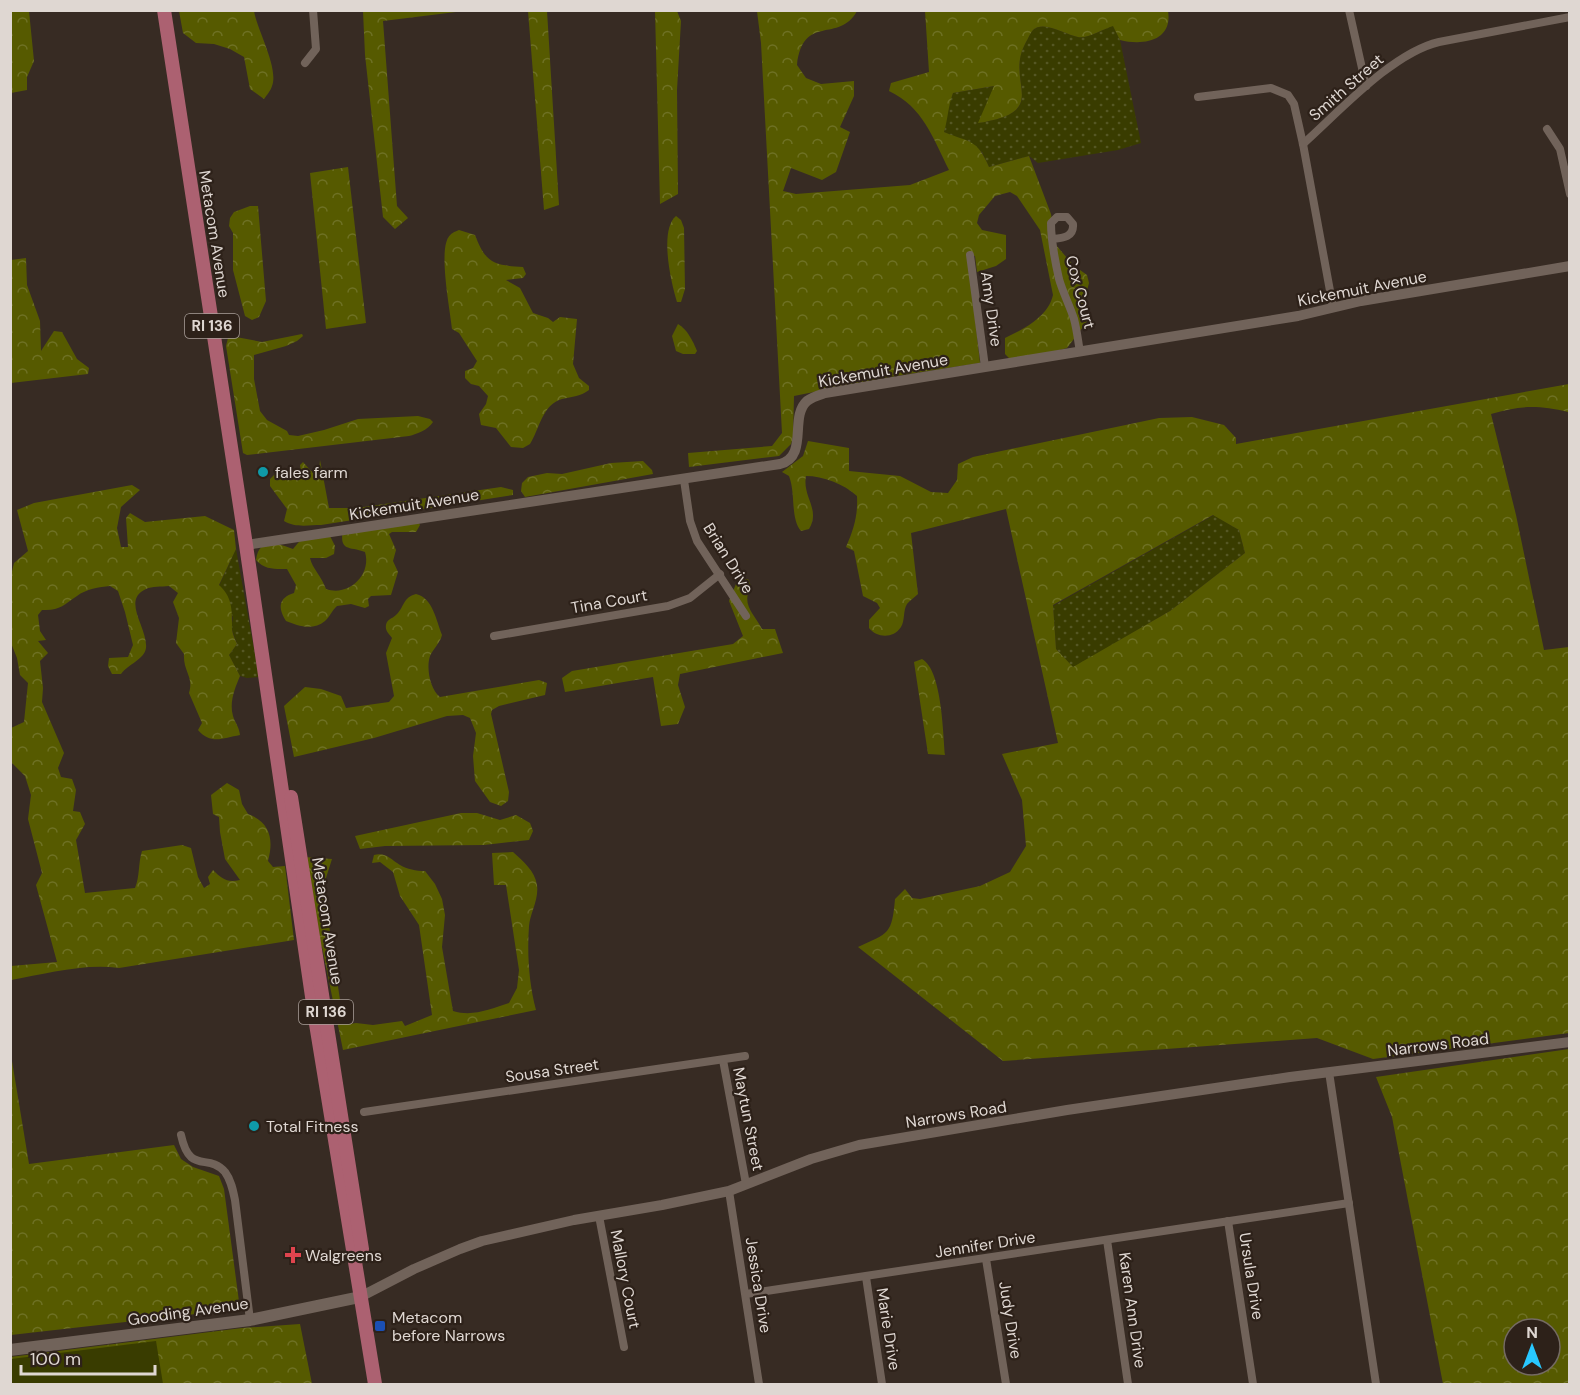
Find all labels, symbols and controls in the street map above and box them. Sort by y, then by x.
street label: Smith Street [1305,49,1388,126]
street label: Metacom Avenue [194,169,235,299]
street label: Cox Court [1061,253,1100,331]
street label: Kickemuit Avenue [1296,266,1428,311]
street label: Amy Drive [976,270,1007,348]
road number: RI 136 [185,314,239,338]
street label: Kickemuit Avenue [817,349,949,392]
place label: fales farm [275,462,348,483]
marker: fales farm [256,465,270,479]
street label: Kickemuit Avenue [348,484,480,525]
street label: Brian Drive [699,519,759,598]
street label: Tina Court [569,584,649,619]
street label: Metacom Avenue [307,856,348,986]
road number: RI 136 [299,1000,353,1024]
street label: Narrows Road [1386,1028,1490,1061]
street label: Sousa Street [504,1054,600,1087]
street label: Maytun Street [728,1066,769,1173]
street label: Narrows Road [904,1096,1008,1133]
place label: Total Fitness [266,1116,359,1137]
marker: Total Fitness [247,1119,261,1133]
street label: Jennifer Drive [933,1226,1037,1263]
street label: Mallory Court [606,1228,645,1330]
street label: Ursula Drive [1234,1231,1269,1321]
street label: Jessica Drive [741,1236,776,1335]
place label: Walgreens [305,1245,382,1266]
marker: Walgreens [286,1248,300,1262]
street label: Karen Ann Drive [1114,1251,1151,1369]
street label: Judy Drive [994,1280,1027,1360]
street label: Marie Drive [872,1286,905,1372]
street label: Gooding Avenue [126,1293,250,1330]
place label: Metacom before Narrows [392,1307,505,1346]
north arrow [1502,1317,1562,1377]
marker: Metacom before Narrows [373,1319,387,1333]
text: N [1526,1322,1538,1343]
scale bar [21,1338,154,1376]
text: 100 m [30,1347,81,1371]

